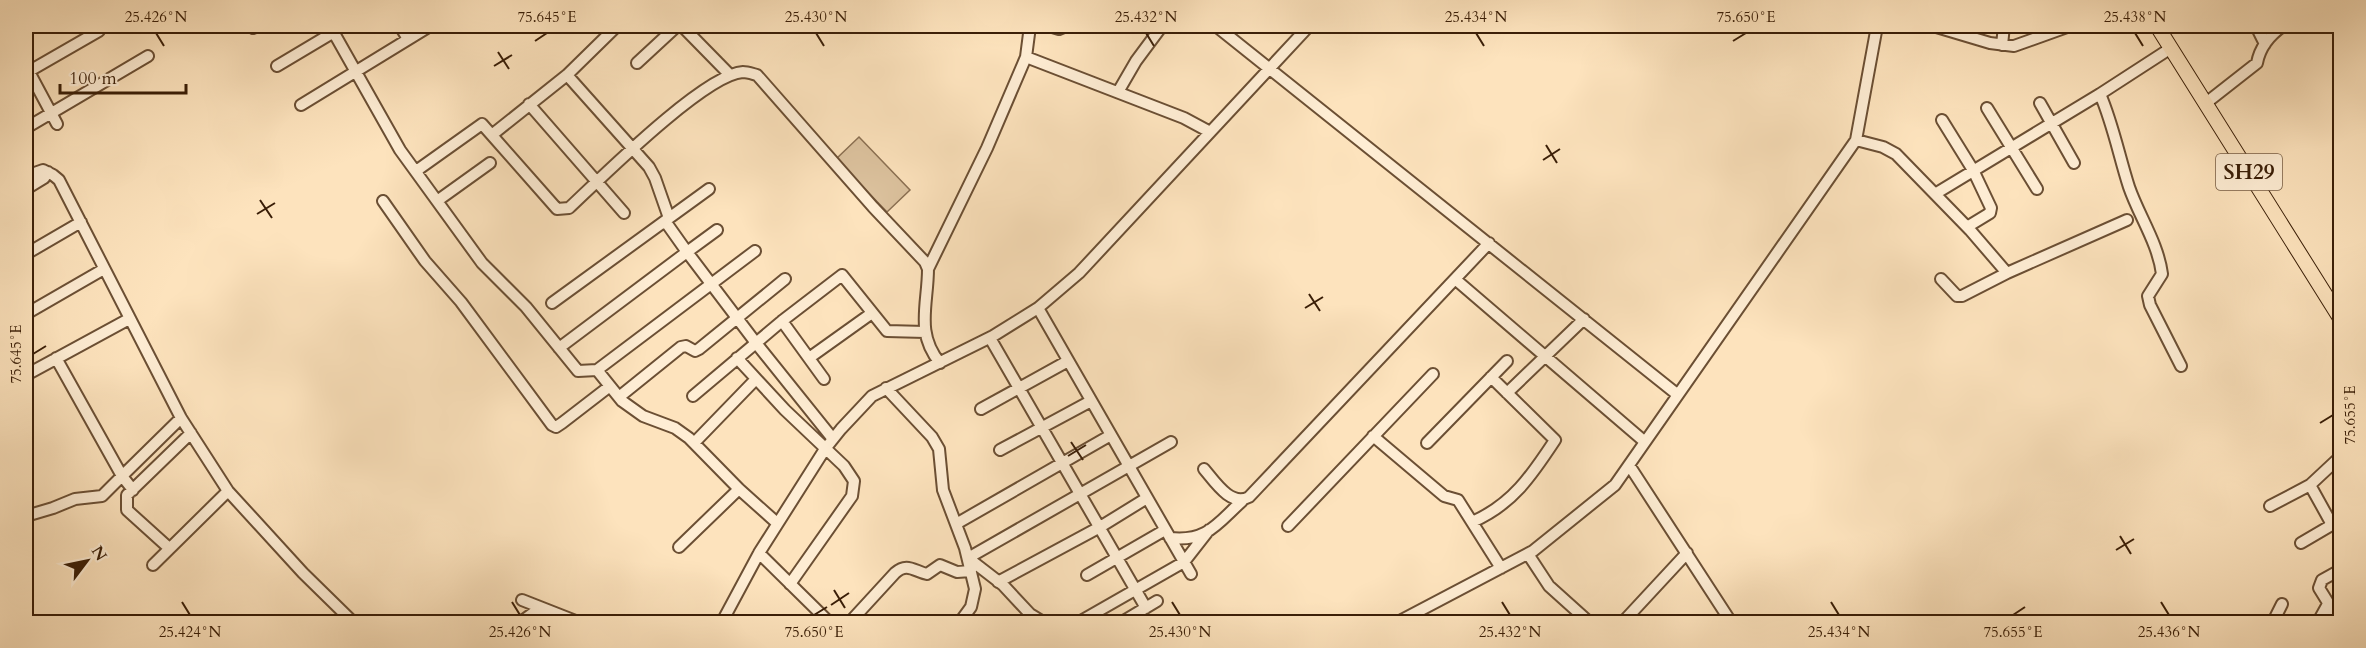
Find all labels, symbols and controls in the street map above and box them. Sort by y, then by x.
text: 25.426°N [125,7,188,27]
text: 75.645°E [517,7,577,27]
text: 25.430°N [785,7,848,27]
text: 25.432°N [1115,7,1178,27]
text: 25.434°N [1445,7,1508,27]
text: 75.650°E [1716,7,1776,27]
text: 25.438°N [2104,7,2167,27]
scale bar [60,57,186,95]
text: 100 m [69,66,117,91]
road number: SH29 [2216,154,2282,190]
text: 75.645°E [6,324,26,384]
text: 75.655°E [2340,385,2360,445]
north arrow [57,531,117,591]
text: N [86,542,112,565]
text: 25.424°N [159,622,222,642]
text: 25.426°N [489,622,552,642]
text: 75.650°E [784,622,844,642]
text: 25.430°N [1149,622,1212,642]
text: 25.432°N [1479,622,1542,642]
text: 25.434°N [1808,622,1871,642]
text: 75.655°E [1983,622,2043,642]
text: 25.436°N [2138,622,2201,642]

